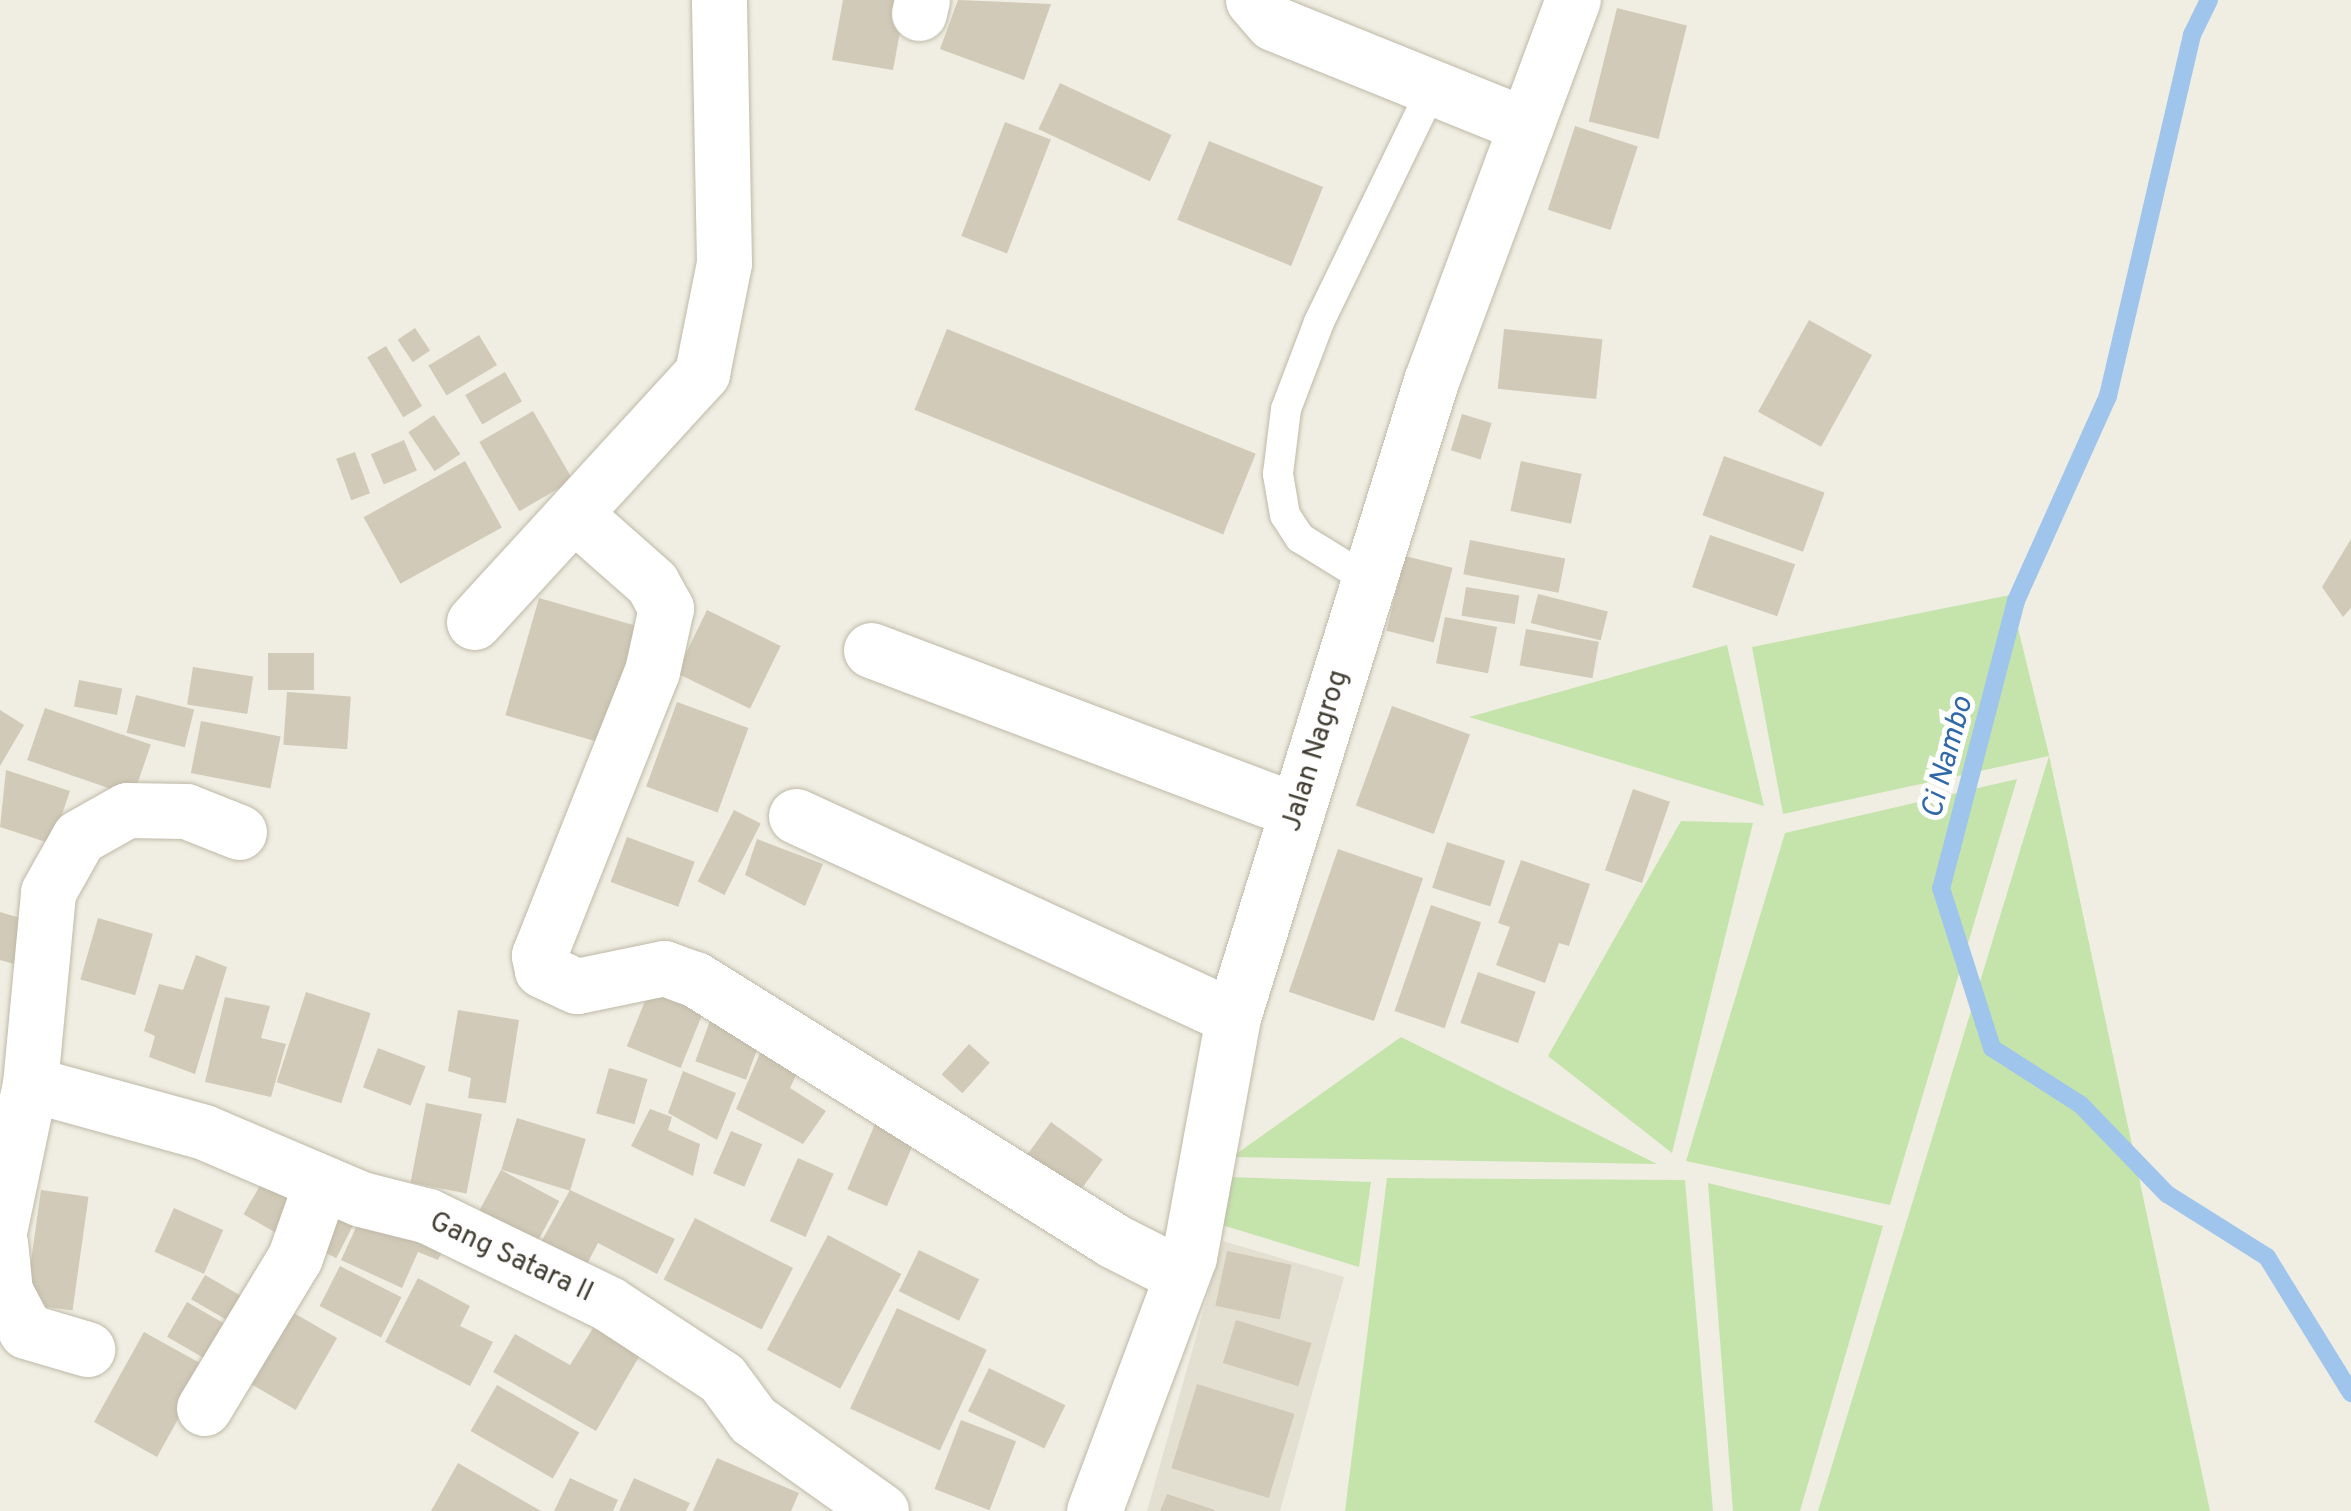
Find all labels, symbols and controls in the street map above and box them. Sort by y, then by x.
street label: Jalan Nagrog [1276,666,1356,836]
water label: Ci Nambo [1915,693,1983,823]
street label: Gang Satara II [424,1205,598,1311]

